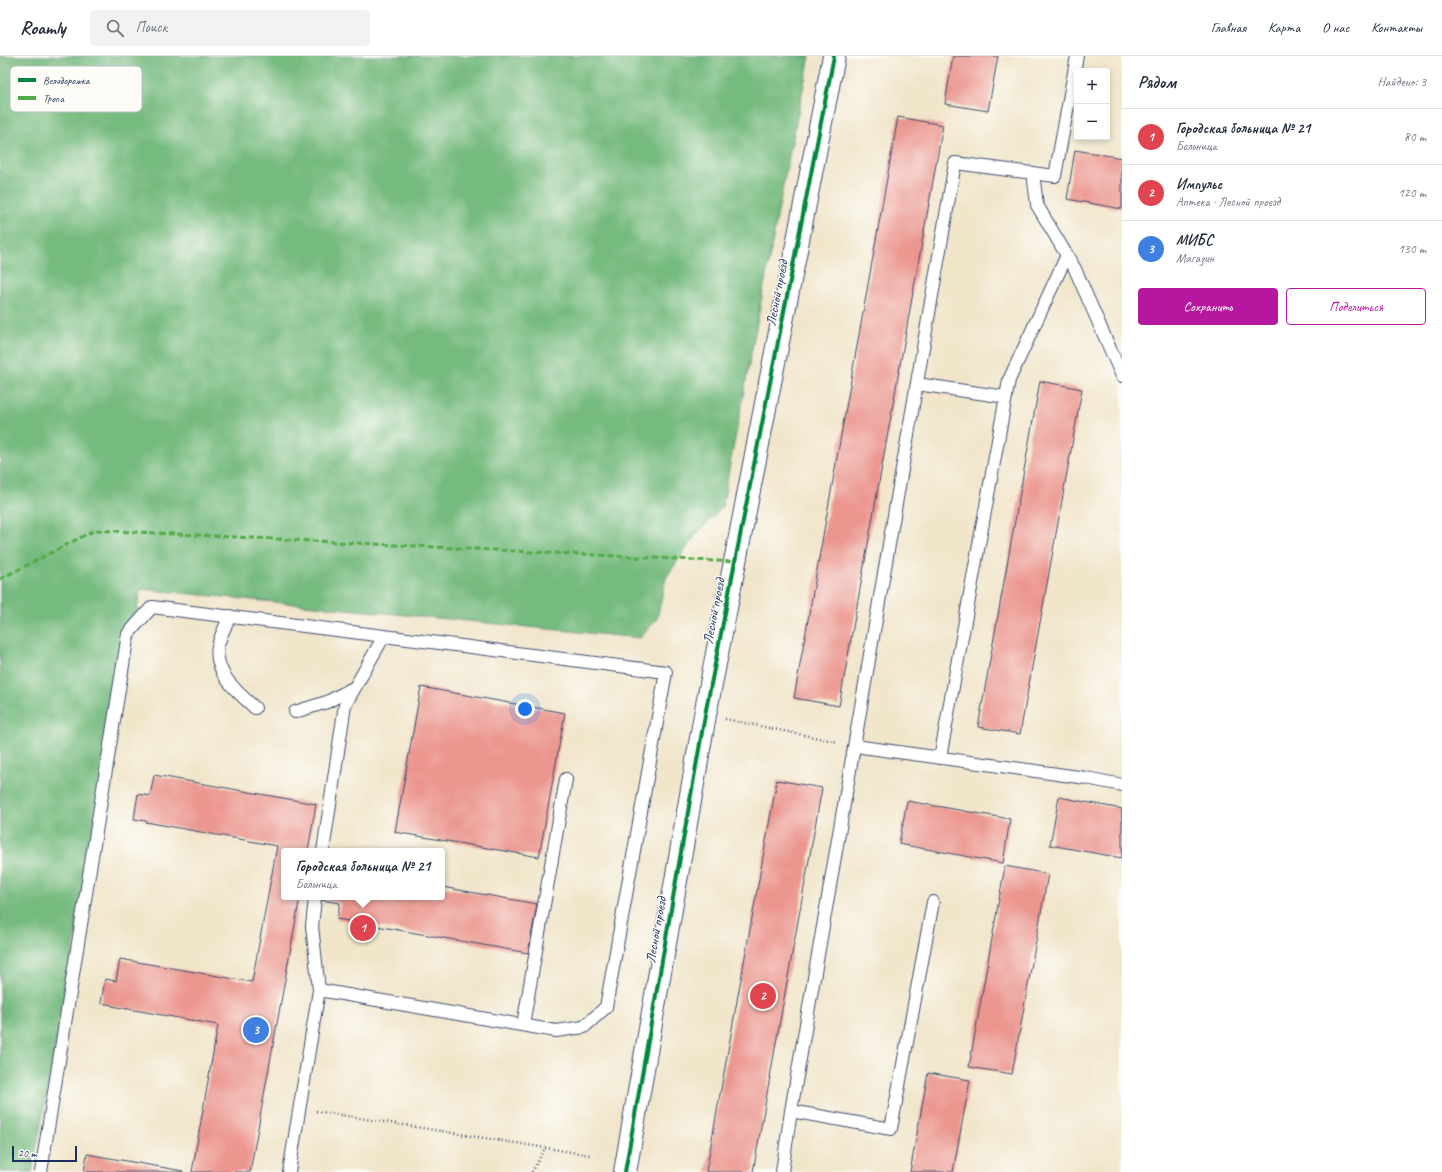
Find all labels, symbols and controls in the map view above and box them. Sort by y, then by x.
search box [90,10,370,46]
text: Roamly [20,16,66,40]
icon: search [104,17,126,39]
text: Поиск [136,18,167,37]
text: Главная [1211,19,1246,36]
text: Карта [1268,19,1300,36]
text: О нас [1322,19,1349,36]
text: Контакты [1371,19,1422,36]
legend [10,66,142,112]
map controls [1074,68,1110,140]
button: + [1074,68,1110,104]
text: Рядом [1138,72,1176,93]
text: Велодорожка [43,73,90,87]
text: Найдено: 3 [1378,74,1426,90]
text: Тропа [43,91,64,105]
button: − [1074,104,1110,140]
text: Городская больница № 21 [1176,119,1310,138]
text: 1 [1148,129,1154,145]
text: 80 m [1404,129,1426,145]
text: Больница [1176,138,1217,154]
text: Импульс [1176,175,1222,194]
text: 2 [1148,185,1154,201]
text: 120 m [1398,185,1426,201]
text: Аптека · Лесной проезд [1176,194,1280,210]
text: МИБС [1176,231,1213,250]
text: 3 [1148,241,1154,257]
text: 130 m [1398,241,1426,257]
text: Магазин [1176,250,1214,266]
street label: Лесной проезд [762,257,792,327]
button: Сохранить [1138,288,1278,325]
button: Поделиться [1286,288,1426,325]
street label: Лесной проезд [699,575,729,645]
your location [515,699,535,719]
popup [281,848,445,900]
text: Городская больница № 21 [296,857,430,876]
text: Больница [296,876,337,892]
street label: Лесной проезд [642,894,671,964]
pin: 1 [350,913,376,943]
pin: 2 [750,981,776,1011]
pin: 3 [243,1015,269,1045]
scale bar [12,1144,77,1163]
text: 20 m [18,1146,37,1160]

